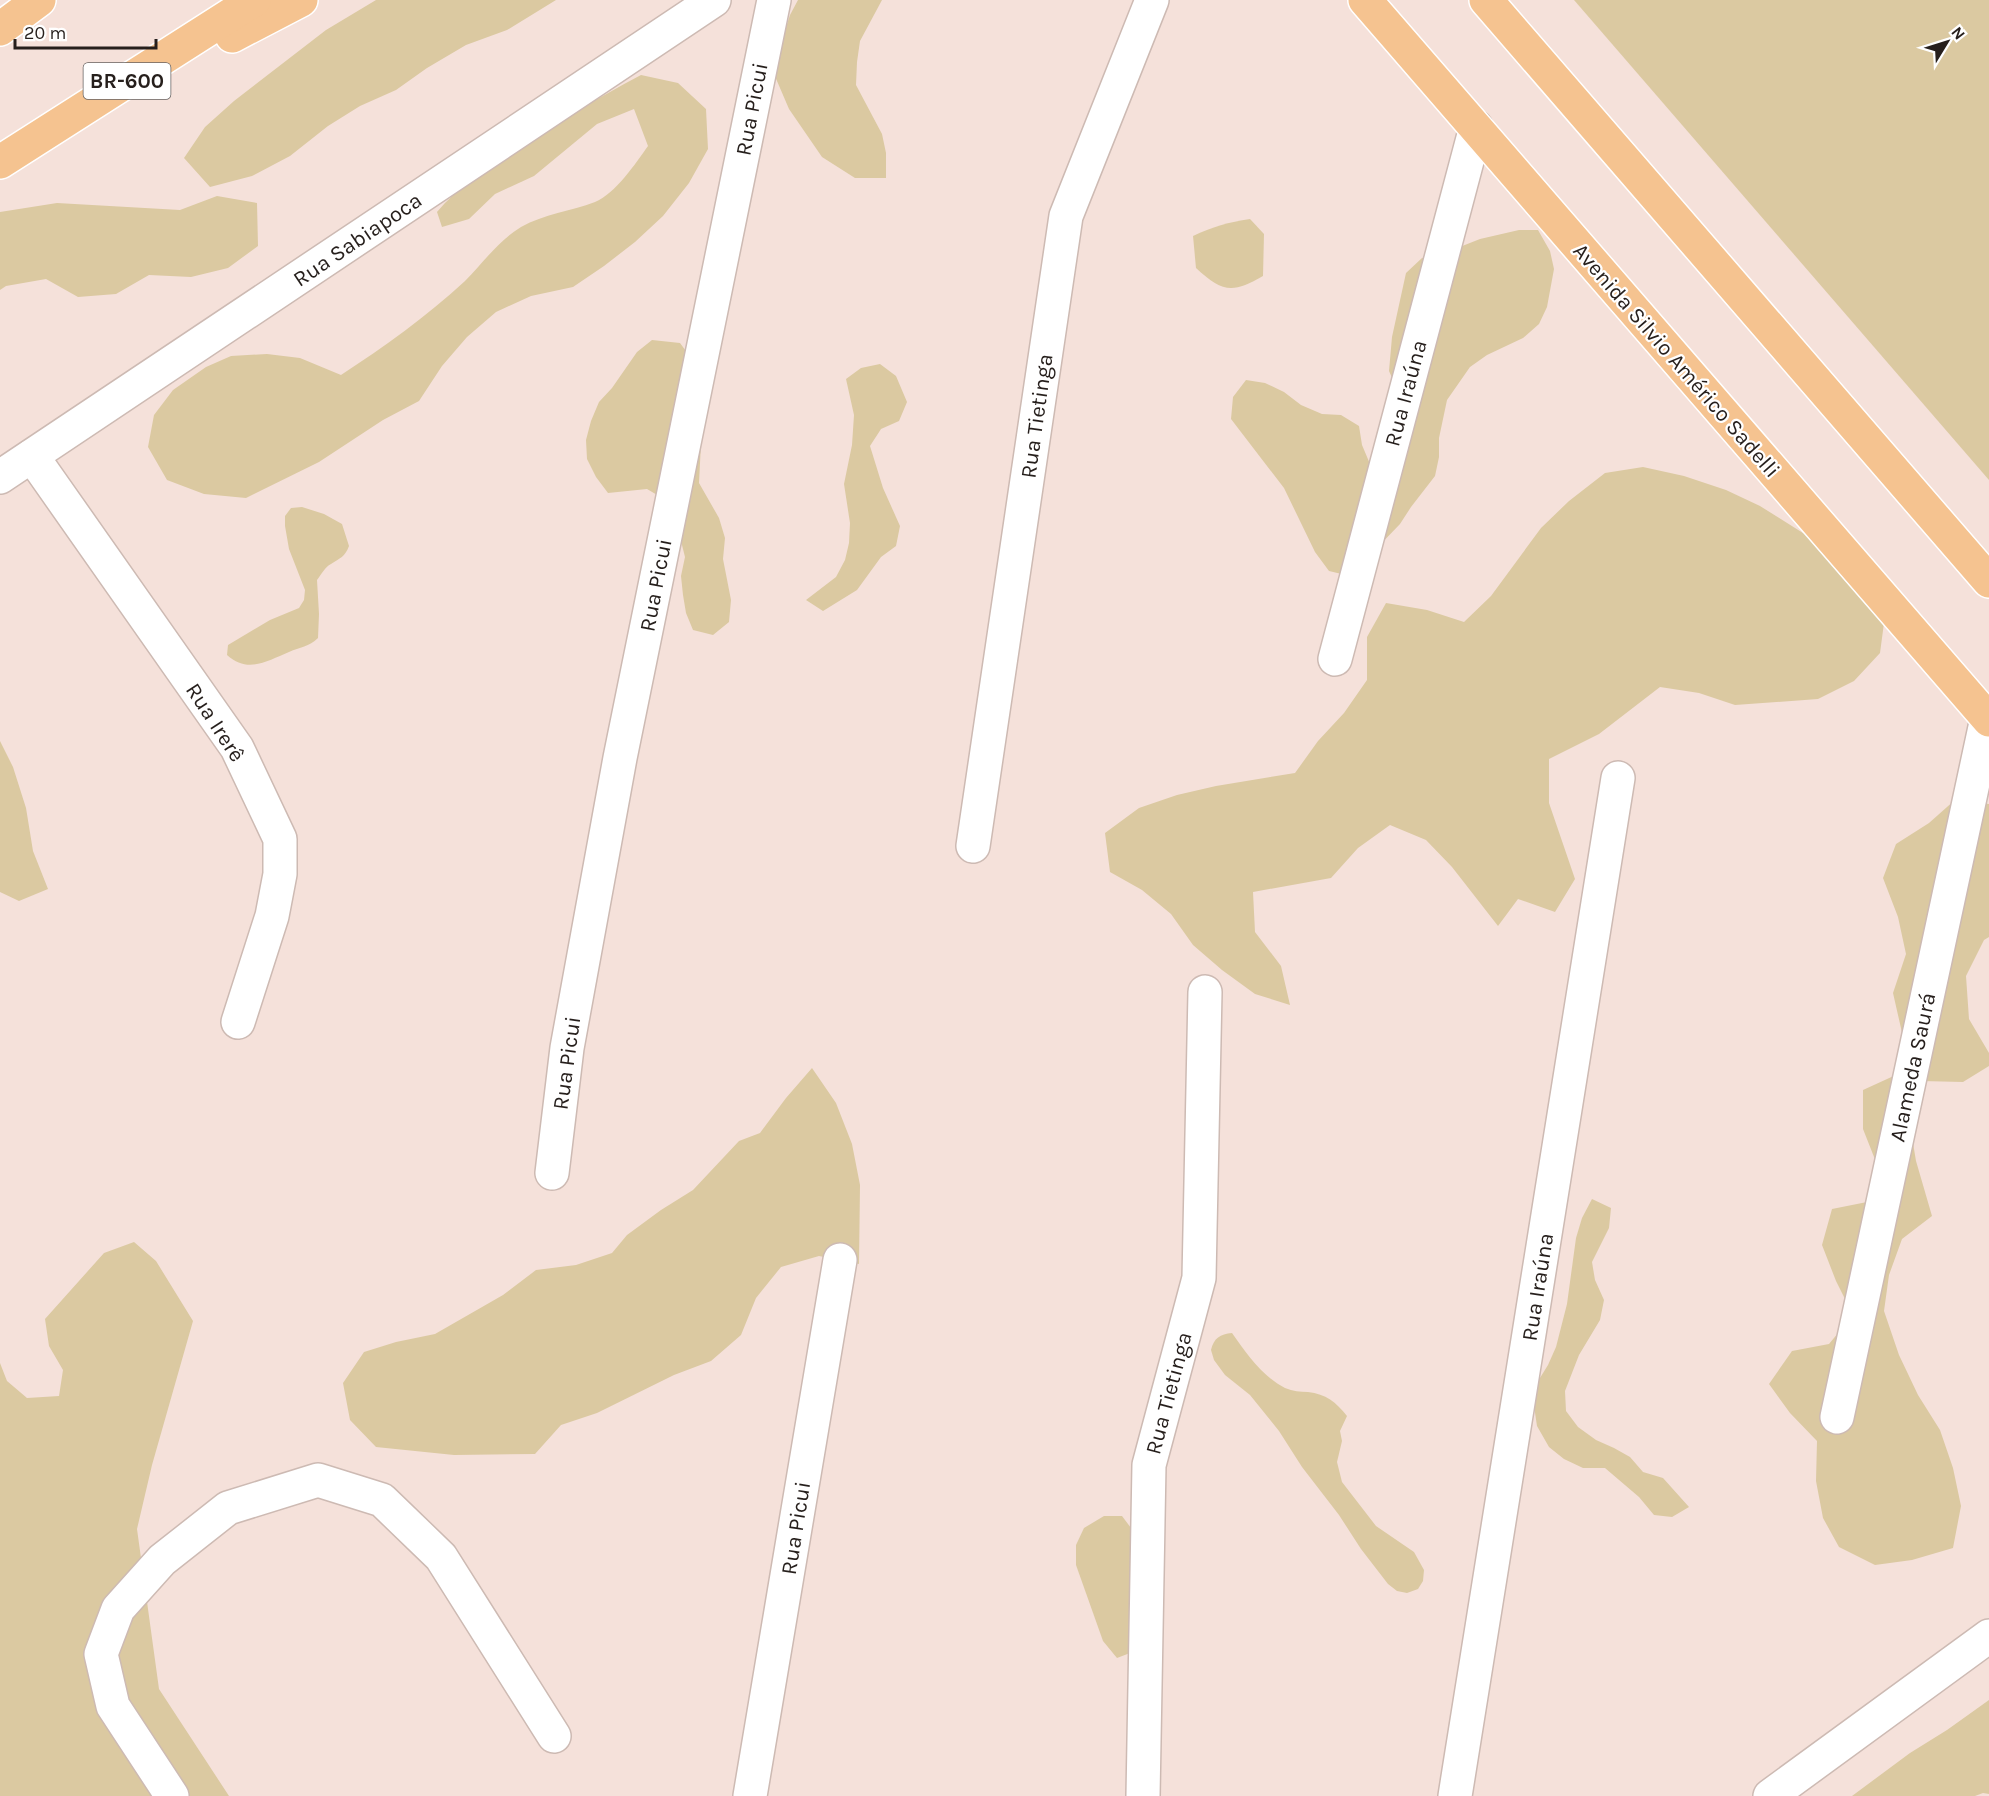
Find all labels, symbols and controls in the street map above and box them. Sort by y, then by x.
scale bar [15,12,156,50]
north arrow [1917,12,1977,72]
text: 20 m [24,22,66,44]
text: N [1947,23,1969,43]
street label: Rua Picui [730,61,774,158]
road number: BR-600 [84,63,170,99]
street label: Rua Sabiapoca [288,187,427,292]
street label: Avenida Silvio Américo Sadelli [1567,238,1785,483]
street label: Rua Iraúna [1379,337,1433,449]
street label: Rua Tietinga [1015,352,1059,480]
street label: Rua Picui [634,537,678,634]
street label: Rua Irerê [180,678,250,767]
street label: Alameda Saurá [1884,990,1941,1144]
street label: Rua Picui [548,1015,586,1112]
street label: Rua Iraúna [1517,1231,1559,1343]
street label: Rua Tietinga [1140,1329,1198,1457]
street label: Rua Picui [776,1480,816,1577]

